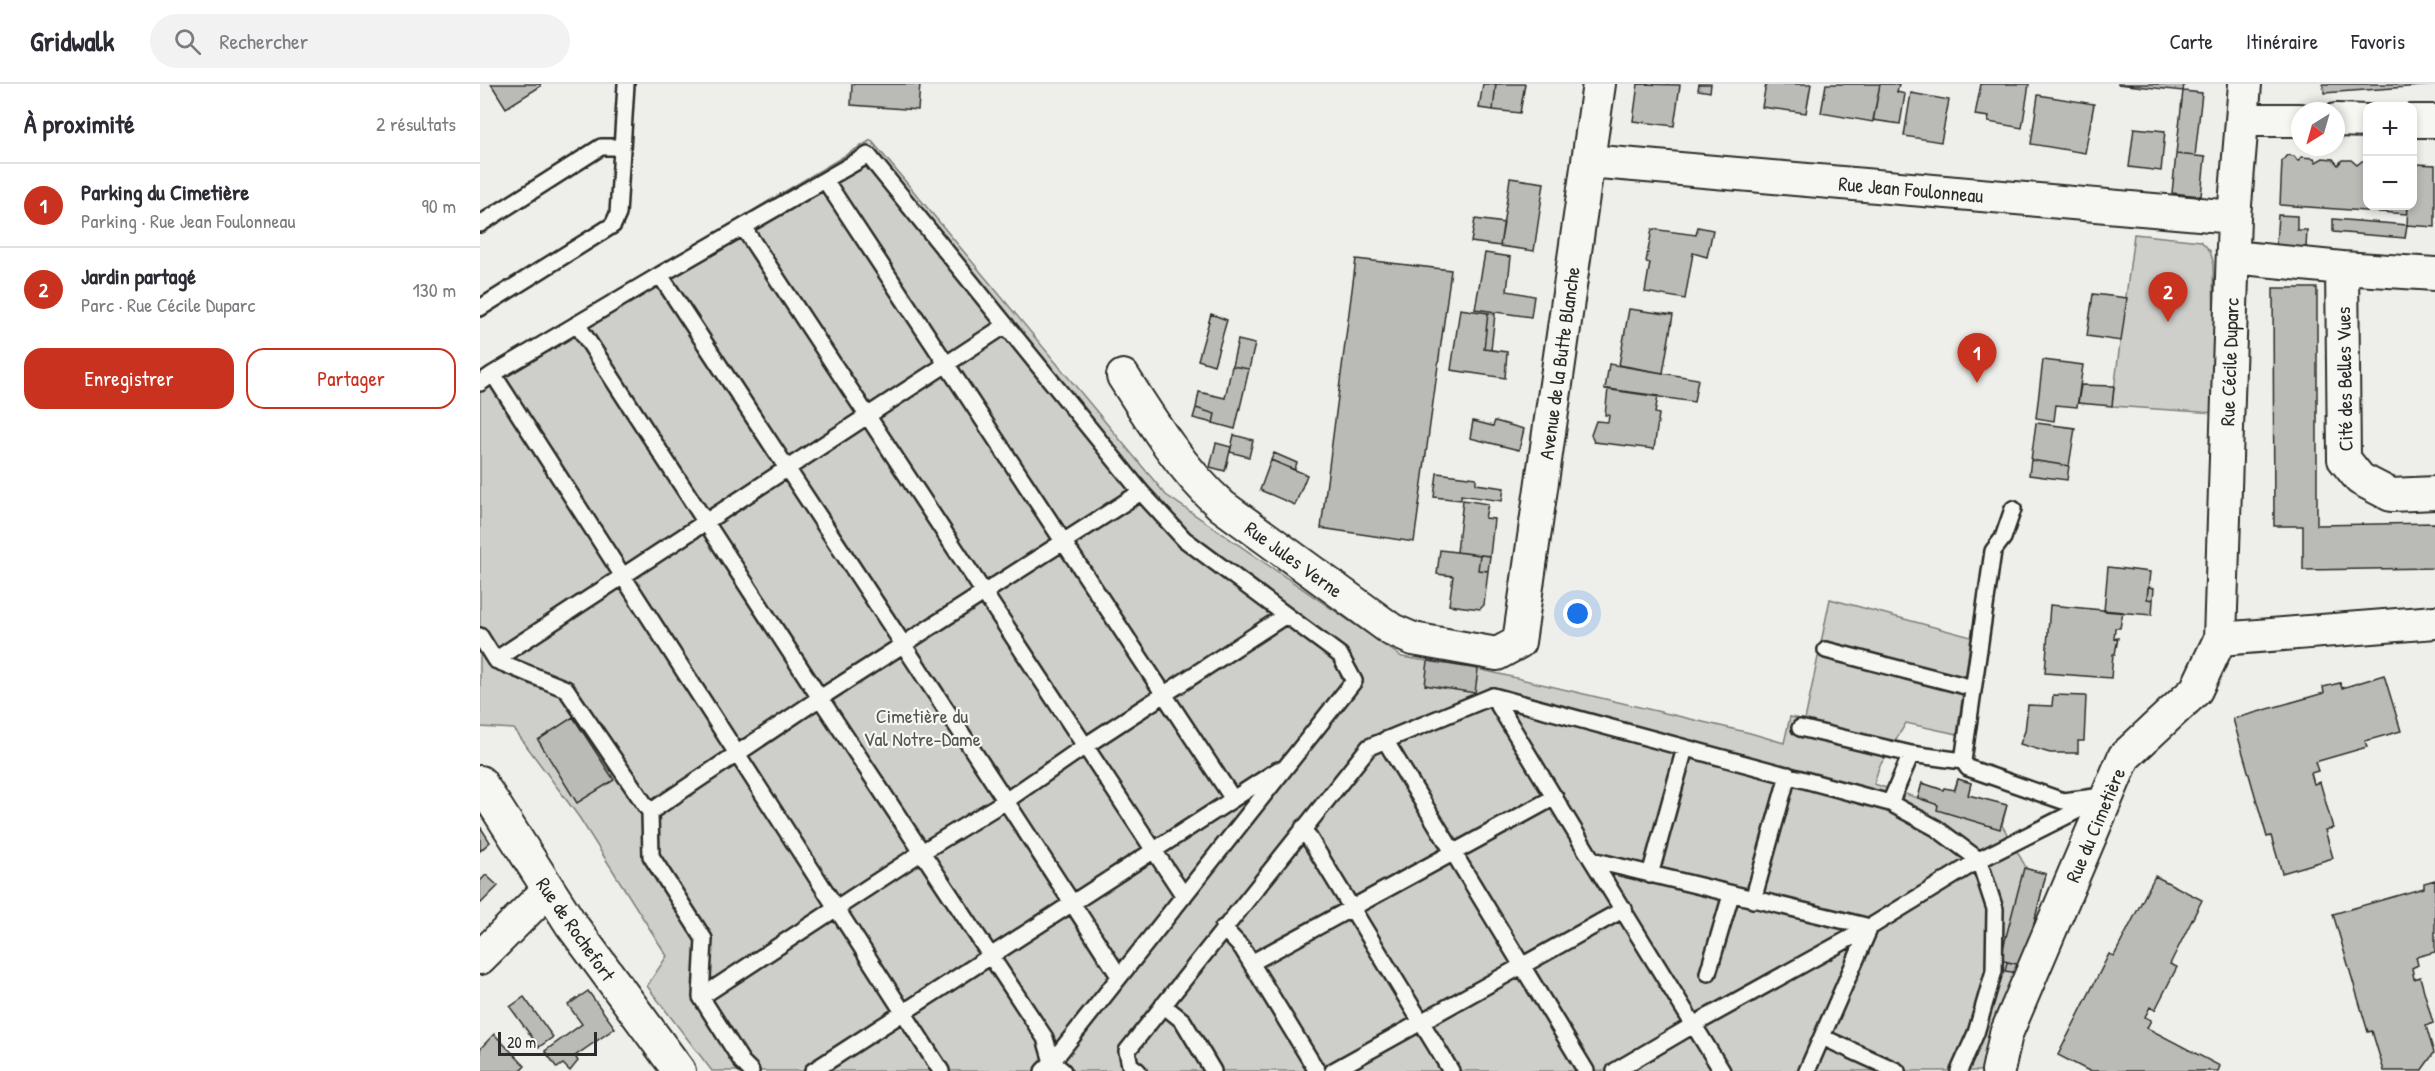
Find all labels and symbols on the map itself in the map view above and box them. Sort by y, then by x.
north arrow [2291,102,2345,156]
street label: Rue Jean Foulonneau [1837,169,1985,209]
street label: Avenue de la Butte Blanche [1532,265,1586,461]
pin: 2 [2148,272,2188,322]
street label: Rue Cécile Duparc [2213,297,2245,426]
street label: Cité des Belles Vues [2329,306,2359,452]
pin: 1 [1958,334,1996,383]
street label: Rue Jules Verne [1240,514,1348,604]
your location [1563,599,1592,628]
park label: Cimetière du Val Notre-Dame [863,702,981,752]
street label: Rue du Cimetière [2059,764,2131,886]
street label: Rue de Rochefort [530,872,622,987]
scale bar [498,1029,597,1056]

